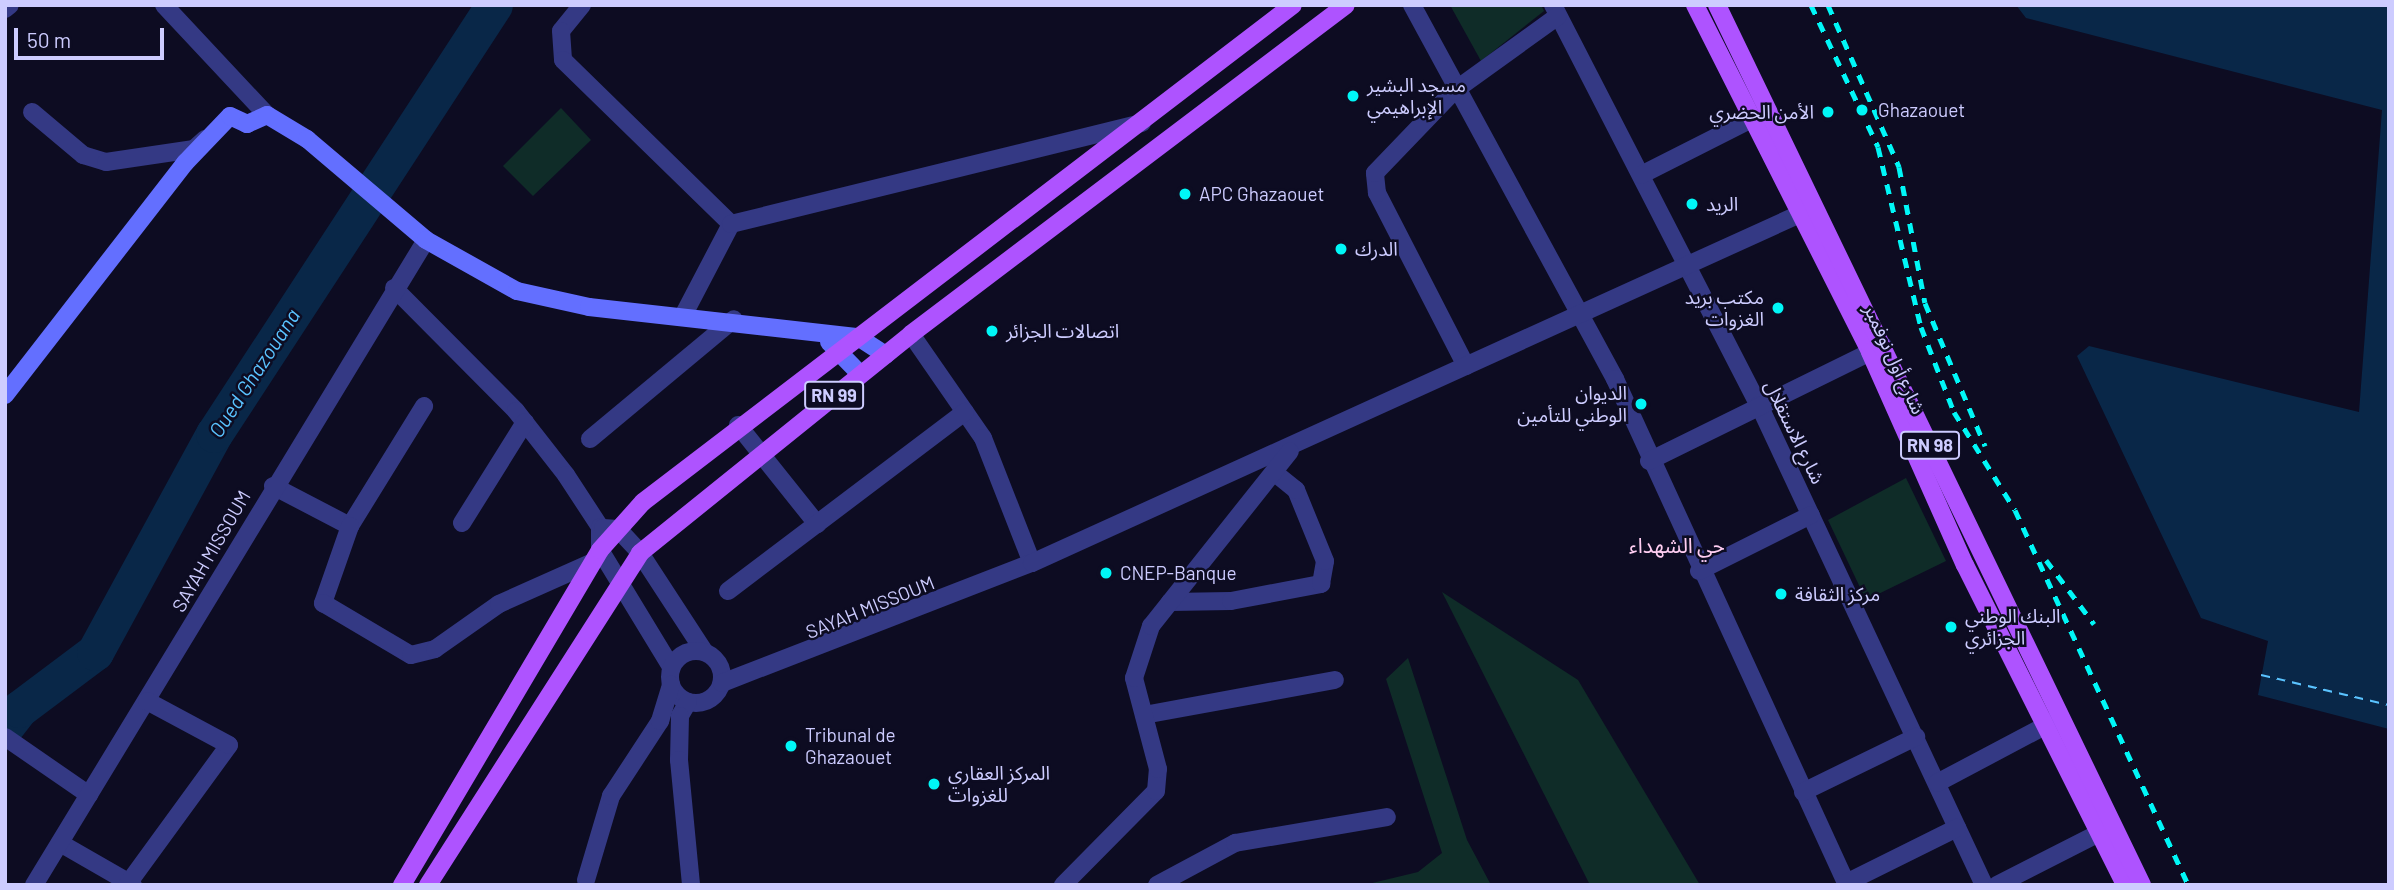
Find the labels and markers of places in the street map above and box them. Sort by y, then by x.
place label: مسجد البشير الإبراهيمي [1367,74,1466,118]
marker: مسجد البشير الإبراهيمي [1345,88,1361,104]
place label: Ghazaouet [1878,99,1965,121]
marker: Ghazaouet [1852,100,1872,120]
place label: الأمن الحضري [1709,101,1814,123]
marker: الأمن الحضري [1820,104,1836,120]
place label: APC Ghazaouet [1199,183,1324,205]
marker: APC Ghazaouet [1177,186,1193,202]
place label: الريد [1706,193,1738,215]
marker: الريد [1684,196,1700,212]
place label: الدرك [1355,238,1398,260]
marker: الدرك [1333,241,1349,257]
place label: مكتب بريد الغزوات [1685,286,1764,330]
marker: مكتب بريد الغزوات [1770,300,1786,316]
place label: اتصالات الجزائر [1006,320,1119,342]
marker: اتصالات الجزائر [984,323,1000,339]
place label: الديوان الوطني للتأمين [1517,382,1627,426]
marker: الديوان الوطني للتأمين [1633,396,1649,412]
place label: CNEP-Banque [1120,562,1237,584]
marker: CNEP-Banque [1098,565,1114,581]
place label: مركز الثقافة [1795,583,1880,605]
marker: مركز الثقافة [1773,586,1789,602]
place label: البنك الوطني الجزائري [1965,605,2061,649]
marker: البنك الوطني الجزائري [1943,619,1959,635]
place label: Tribunal de Ghazaouet [805,724,896,768]
marker: Tribunal de Ghazaouet [783,738,799,754]
place label: المركز العقاري للغزوات [948,762,1050,806]
marker: المركز العقاري للغزوات [926,776,942,792]

